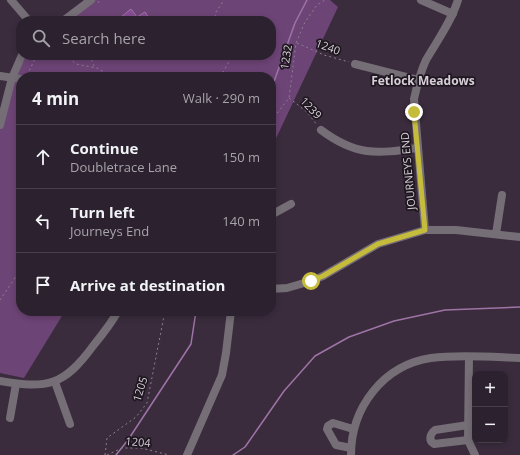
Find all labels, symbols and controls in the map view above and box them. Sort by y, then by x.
search box [16,16,276,60]
icon: search [30,27,52,49]
text: Search here [62,28,146,48]
street label: 1240 [314,35,343,58]
street label: 1232 [276,43,295,71]
district label: Fetlock Meadows [371,72,475,89]
text: 4 min [32,87,79,110]
text: Walk · 290 m [183,89,260,107]
street label: 1239 [297,93,325,122]
route end [405,103,423,121]
street label: JOURNEYS END [397,131,418,212]
text: Continue [70,138,138,158]
icon: ahead [32,146,54,168]
text: 150 m [222,148,260,166]
text: Doubletrace Lane [70,158,177,176]
text: Turn left [70,202,135,222]
icon: left [32,210,54,232]
text: 140 m [222,212,260,230]
text: Journeys End [70,222,149,240]
route start [302,272,320,290]
icon: arrive [32,274,54,296]
text: Arrive at destination [70,275,225,295]
map controls [472,371,508,443]
button: + [472,371,508,407]
street label: 1205 [129,375,150,403]
button: − [472,407,508,443]
street label: 1204 [125,433,152,450]

